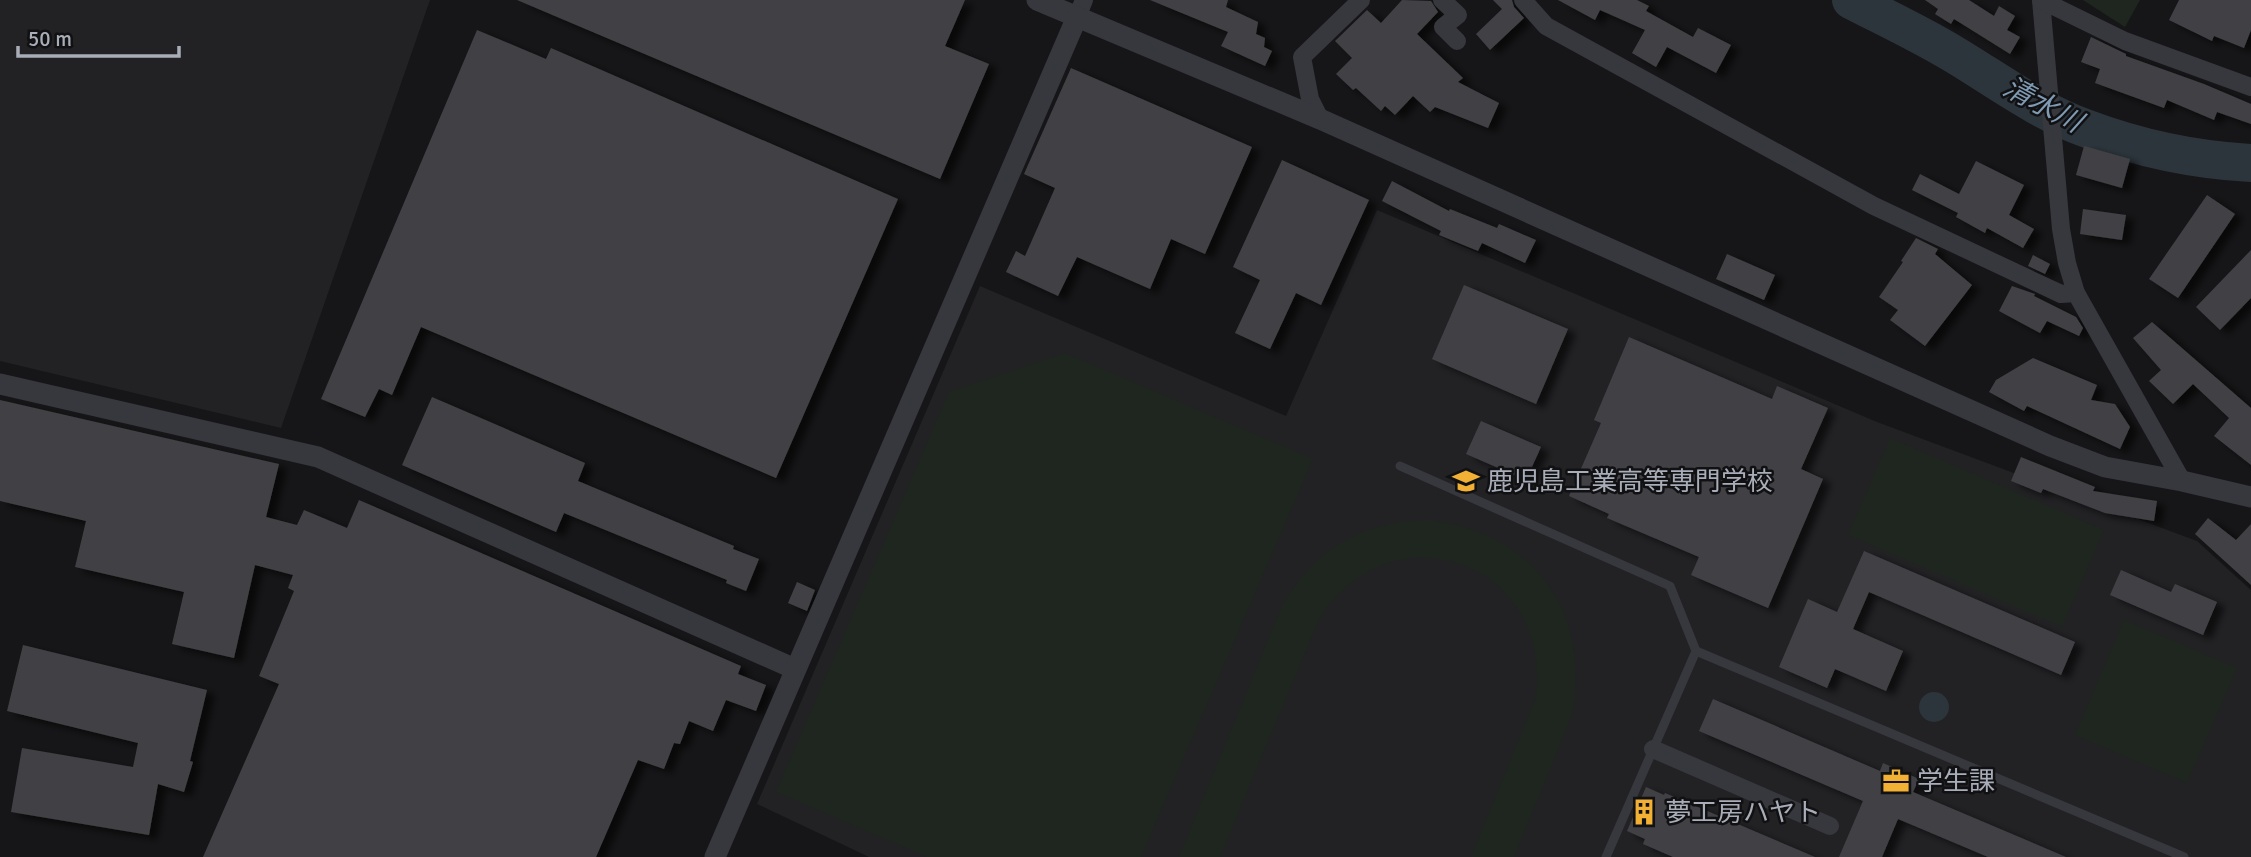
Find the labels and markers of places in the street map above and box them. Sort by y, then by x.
school or university icon: 鹿児島工業高等専門学校 [1451,466,1481,496]
place label: 鹿児島工業高等専門学校 [1487,466,1773,498]
office icon: 学生課 [1881,766,1911,796]
place label: 学生課 [1917,766,1995,798]
building icon: 夢工房ハヤト [1629,797,1659,827]
place label: 夢工房ハヤト [1665,797,1821,829]

